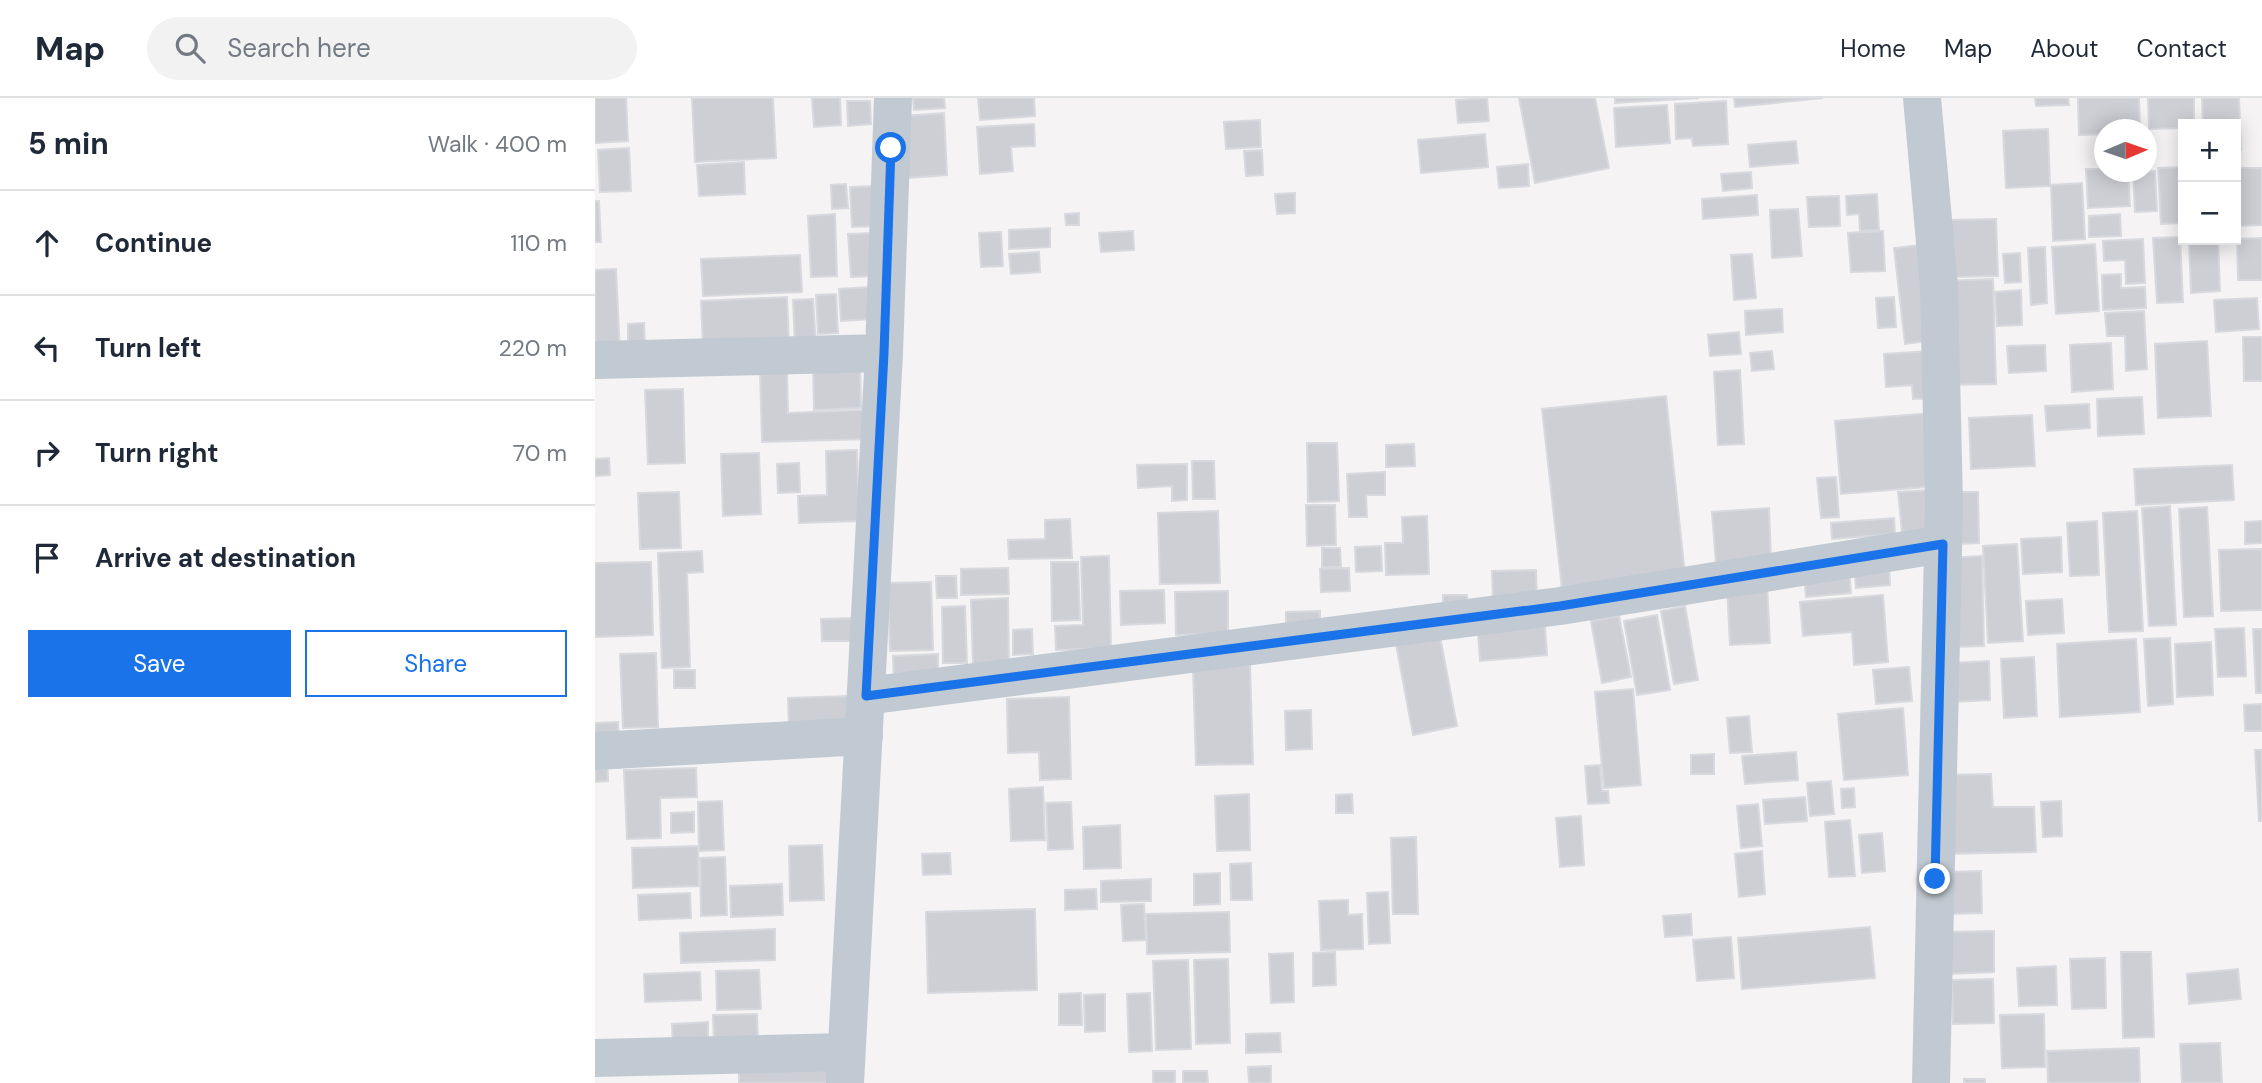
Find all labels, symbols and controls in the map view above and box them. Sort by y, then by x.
search box [147,17,637,80]
text: Map [35,27,105,70]
icon: search [171,29,209,67]
text: Search here [227,31,371,65]
text: Home [1840,33,1906,64]
text: Map [1944,33,1992,64]
text: About [2030,33,2099,64]
text: Contact [2137,33,2227,64]
north arrow [2094,119,2157,182]
map controls [2178,119,2241,245]
button: + [2178,119,2241,182]
text: 5 min [28,124,109,163]
text: Walk · 400 m [428,129,567,159]
route start [875,132,906,163]
button: − [2178,182,2241,245]
icon: ahead [28,224,66,262]
text: Continue [95,226,212,260]
text: 110 m [510,228,567,258]
icon: left [28,329,66,367]
text: Turn left [95,331,202,365]
text: 220 m [498,333,567,363]
icon: right [28,434,66,472]
text: Turn right [95,436,219,470]
text: 70 m [513,438,567,468]
icon: arrive [28,539,66,577]
text: Arrive at destination [95,541,356,575]
button: Save [28,630,291,697]
button: Share [305,630,567,697]
route end [1919,863,1950,894]

